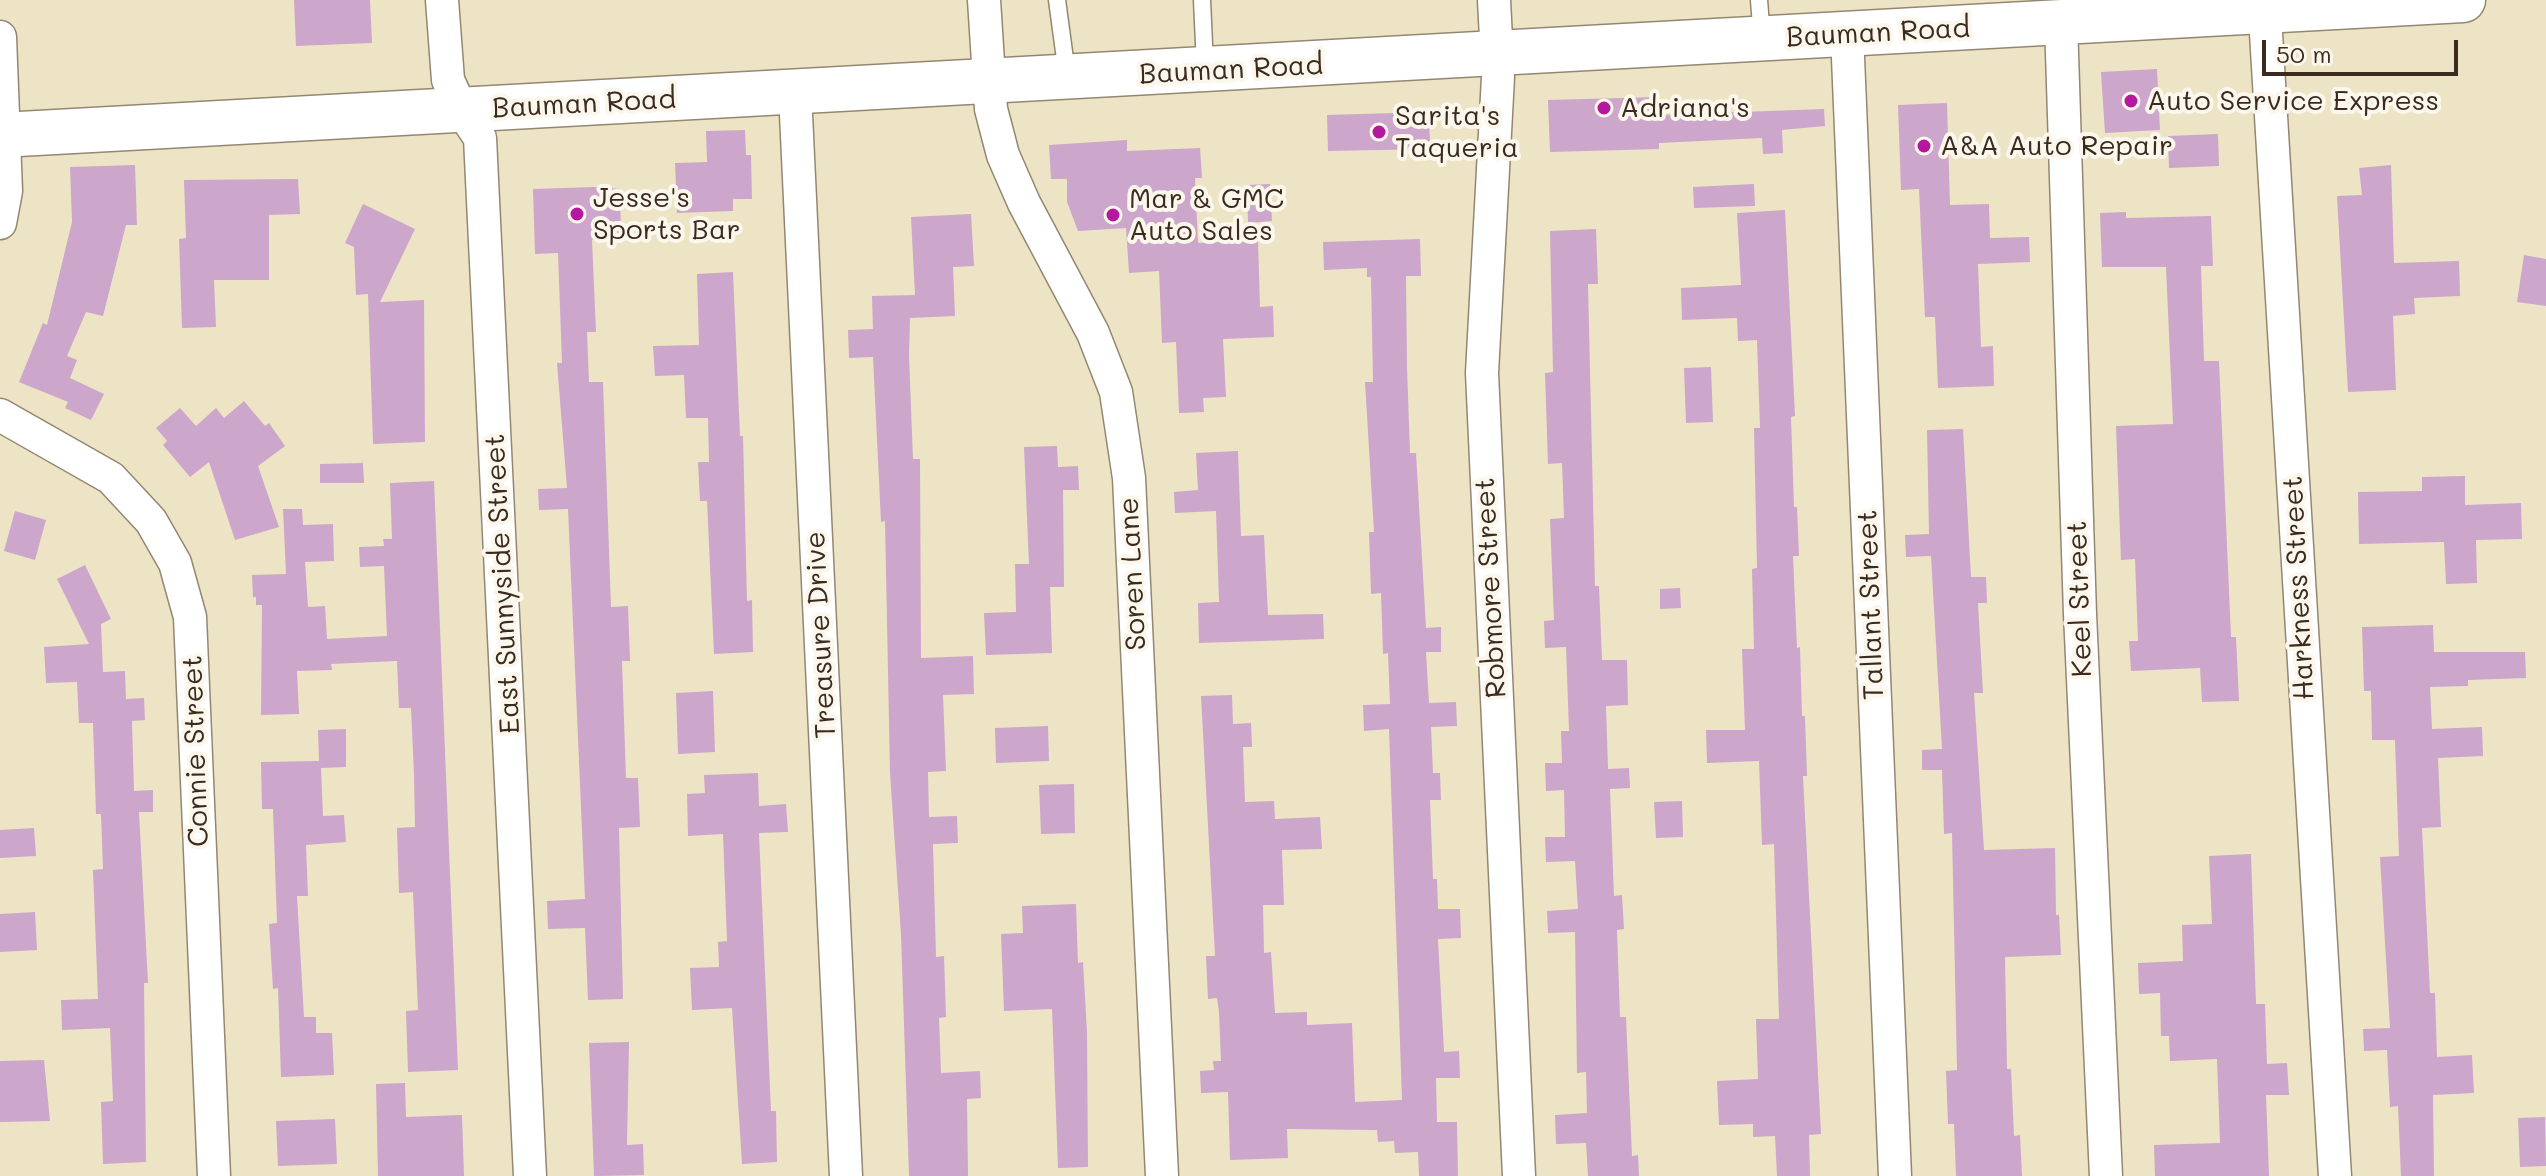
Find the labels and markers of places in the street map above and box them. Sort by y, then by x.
place label: Auto Service Express [2147,84,2439,118]
place label: Adriana's [1620,91,1750,125]
marker: Auto Service Express [2122,92,2140,110]
place label: Sarita's Taqueria [1395,99,1519,165]
marker: Adriana's [1595,99,1613,117]
marker: Sarita's Taqueria [1370,123,1388,141]
place label: A&A Auto Repair [1940,129,2173,163]
marker: A&A Auto Repair [1915,137,1933,155]
place label: Jesse's Sports Bar [593,181,740,247]
place label: Mar & GMC Auto Sales [1129,182,1284,248]
marker: Jesse's Sports Bar [568,205,586,223]
marker: Mar & GMC Auto Sales [1104,206,1122,224]

